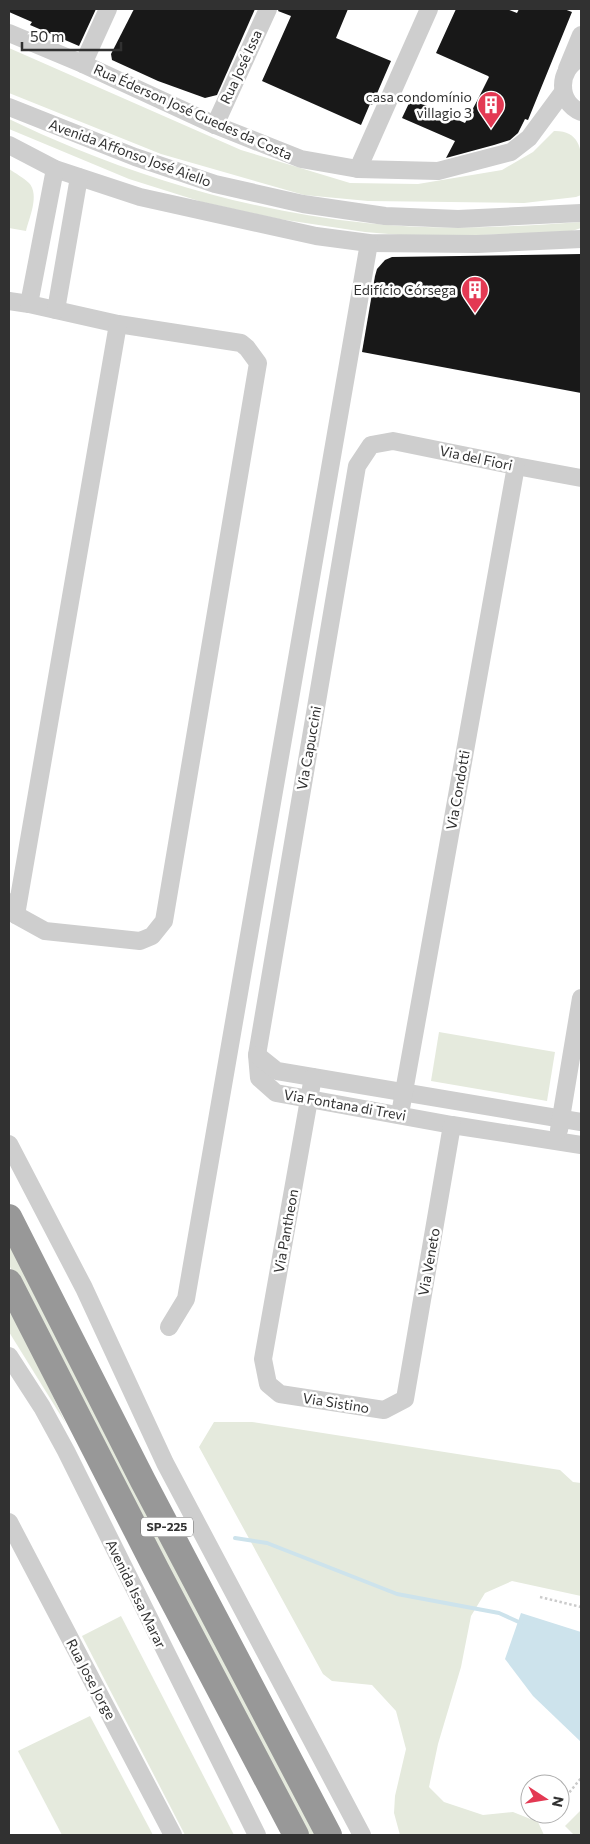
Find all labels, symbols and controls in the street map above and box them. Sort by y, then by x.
scale bar [22,20,121,52]
text: 50 m [30,27,64,45]
street label: Rua José Issa [216,27,265,107]
street label: Rua Éderson José Guedes da Costa [91,60,295,163]
place label: casa condomínio villagio 3 [366,88,472,121]
building icon: casa condomínio villagio 3 [476,90,506,129]
street label: Avenida Affonso José Aiello [47,115,214,190]
building icon: Edifício Córsega [460,275,490,314]
place label: Edifício Córsega [353,281,456,298]
street label: Via del Fiori [438,441,514,474]
street label: Via Capuccini [293,704,324,791]
street label: Via Condotti [442,749,473,831]
street label: Via Fontana di Trevi [283,1085,408,1124]
street label: Via Pantheon [270,1188,301,1274]
street label: Via Veneto [414,1227,443,1297]
street label: Via Sistino [302,1389,371,1416]
road number: SP-225 [141,1518,193,1536]
street label: Avenida Issa Marar [103,1537,170,1651]
street label: Rua Jose Jorge [63,1636,120,1722]
north arrow [520,1774,570,1824]
text: N [549,1795,568,1809]

